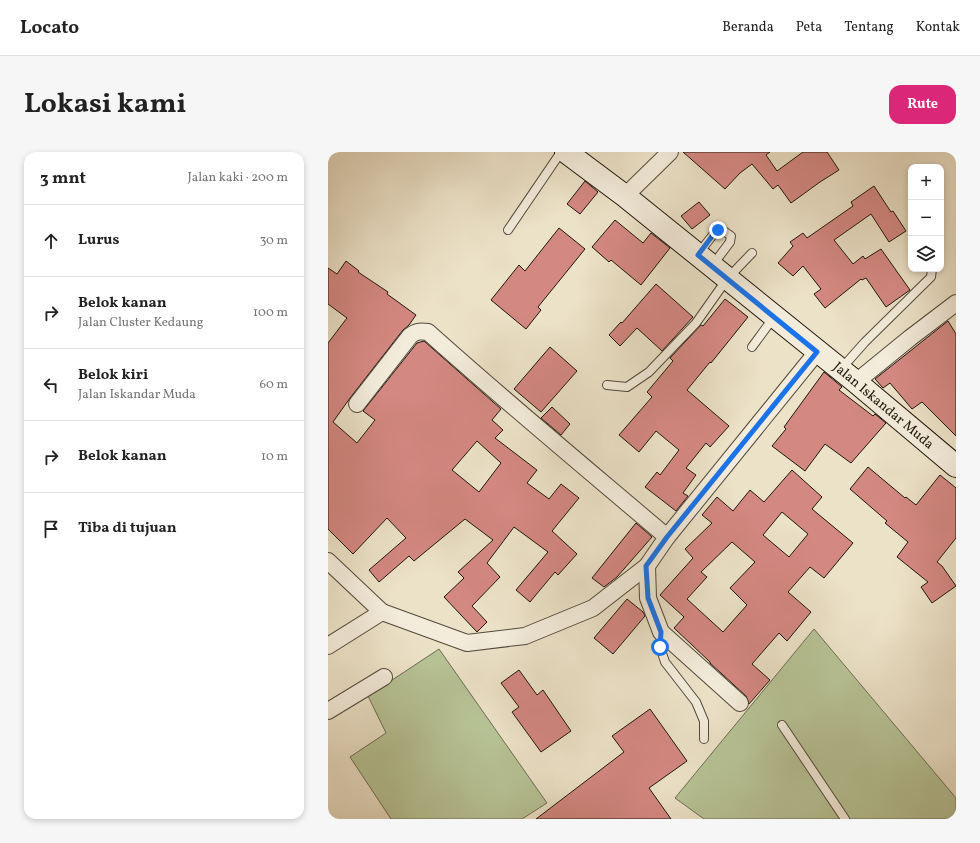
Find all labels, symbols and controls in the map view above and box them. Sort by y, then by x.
text: Locato [20,15,79,41]
text: Beranda [722,18,774,37]
text: Peta [796,18,822,37]
text: Tentang [844,18,894,37]
text: Kontak [916,18,960,37]
text: Lokasi kami [24,85,186,124]
button: Rute [889,85,956,124]
map controls [908,164,944,272]
button: + [908,164,944,200]
text: 3 mnt [40,167,86,190]
text: Jalan kaki · 200 m [187,169,288,187]
button: − [908,200,944,236]
route end [709,221,727,239]
icon: ahead [40,230,62,252]
text: Lurus [78,230,119,251]
text: 30 m [260,232,288,250]
button: layers [908,236,944,272]
text: Belok kanan [78,293,167,314]
icon: right [40,302,62,324]
text: 100 m [253,304,288,322]
text: Jalan Cluster Kedaung [78,314,203,332]
street label: Jalan Iskandar Muda [828,358,938,454]
text: Belok kiri [78,365,148,386]
icon: left [40,374,62,396]
text: 60 m [260,376,288,394]
text: Jalan Iskandar Muda [78,386,196,404]
icon: right [40,446,62,468]
text: Belok kanan [78,446,167,467]
text: 10 m [261,448,288,466]
icon: arrive [40,518,62,540]
text: Tiba di tujuan [78,518,177,539]
route start [651,638,669,656]

